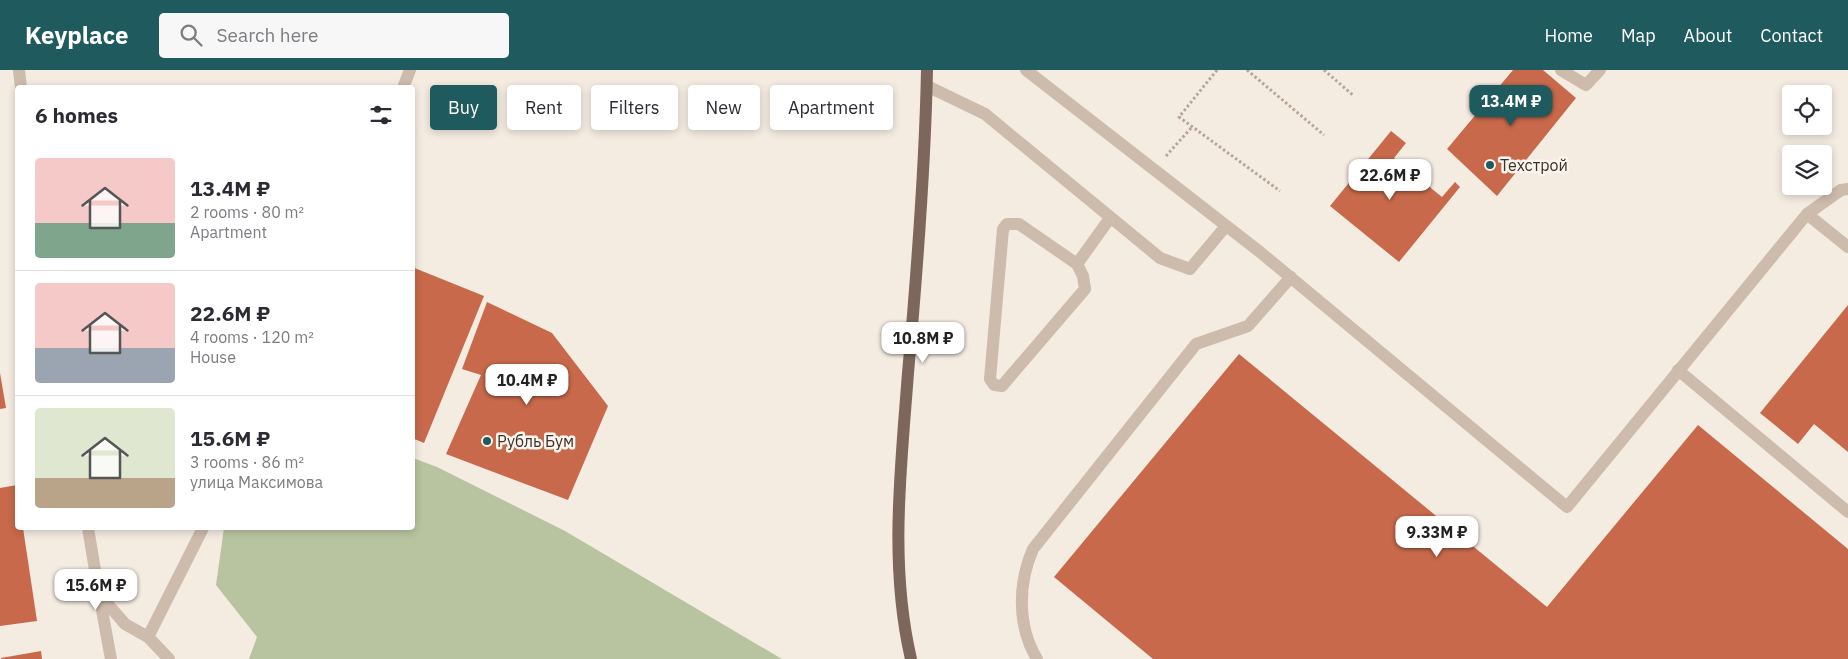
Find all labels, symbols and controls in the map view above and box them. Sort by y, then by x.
search box [159,13,509,58]
text: Keyplace [25,19,129,51]
icon: search [177,21,205,49]
text: Search here [217,23,318,47]
text: Home [1545,24,1593,47]
text: Map [1621,24,1656,47]
text: About [1684,24,1732,47]
text: Contact [1760,24,1823,47]
chip: Buy [430,85,497,130]
chip: Rent [507,85,581,130]
chip: Filters [591,85,678,130]
chip: New [688,85,760,130]
chip: Apartment [770,85,893,130]
pin: 13.4M ₽ [1465,85,1557,127]
map controls [1782,85,1832,195]
button: locate [1782,85,1832,135]
text: 13.4M ₽ [1480,91,1542,111]
text: 6 homes [35,101,118,129]
icon: filters [367,101,395,129]
button: layers [1782,145,1832,195]
place label: Техстрой [1500,155,1568,175]
pin: 22.6M ₽ [1344,158,1436,201]
marker: Техстрой [1484,159,1496,171]
text: 22.6M ₽ [1359,165,1421,185]
text: 13.4M ₽ [190,174,270,202]
icon: home [75,178,135,238]
text: 2 rooms · 80 m² [190,202,304,222]
text: Apartment [190,222,267,242]
text: 22.6M ₽ [190,299,270,327]
icon: home [75,303,135,363]
pin: 10.8M ₽ [877,322,969,364]
text: 4 rooms · 120 m² [190,327,314,347]
text: 10.8M ₽ [892,328,954,348]
text: House [190,347,236,367]
pin: 10.4M ₽ [481,364,573,406]
text: 10.4M ₽ [496,370,558,390]
text: 15.6M ₽ [190,424,270,452]
icon: home [75,428,135,488]
place label: Рубль Бум [497,431,574,451]
marker: Рубль Бум [481,435,493,447]
text: 3 rooms · 86 m² [190,452,304,472]
text: улица Максимова [190,472,323,492]
pin: 9.33M ₽ [1391,516,1483,558]
text: 9.33M ₽ [1406,522,1468,542]
pin: 15.6M ₽ [50,568,142,611]
text: 15.6M ₽ [65,575,127,595]

